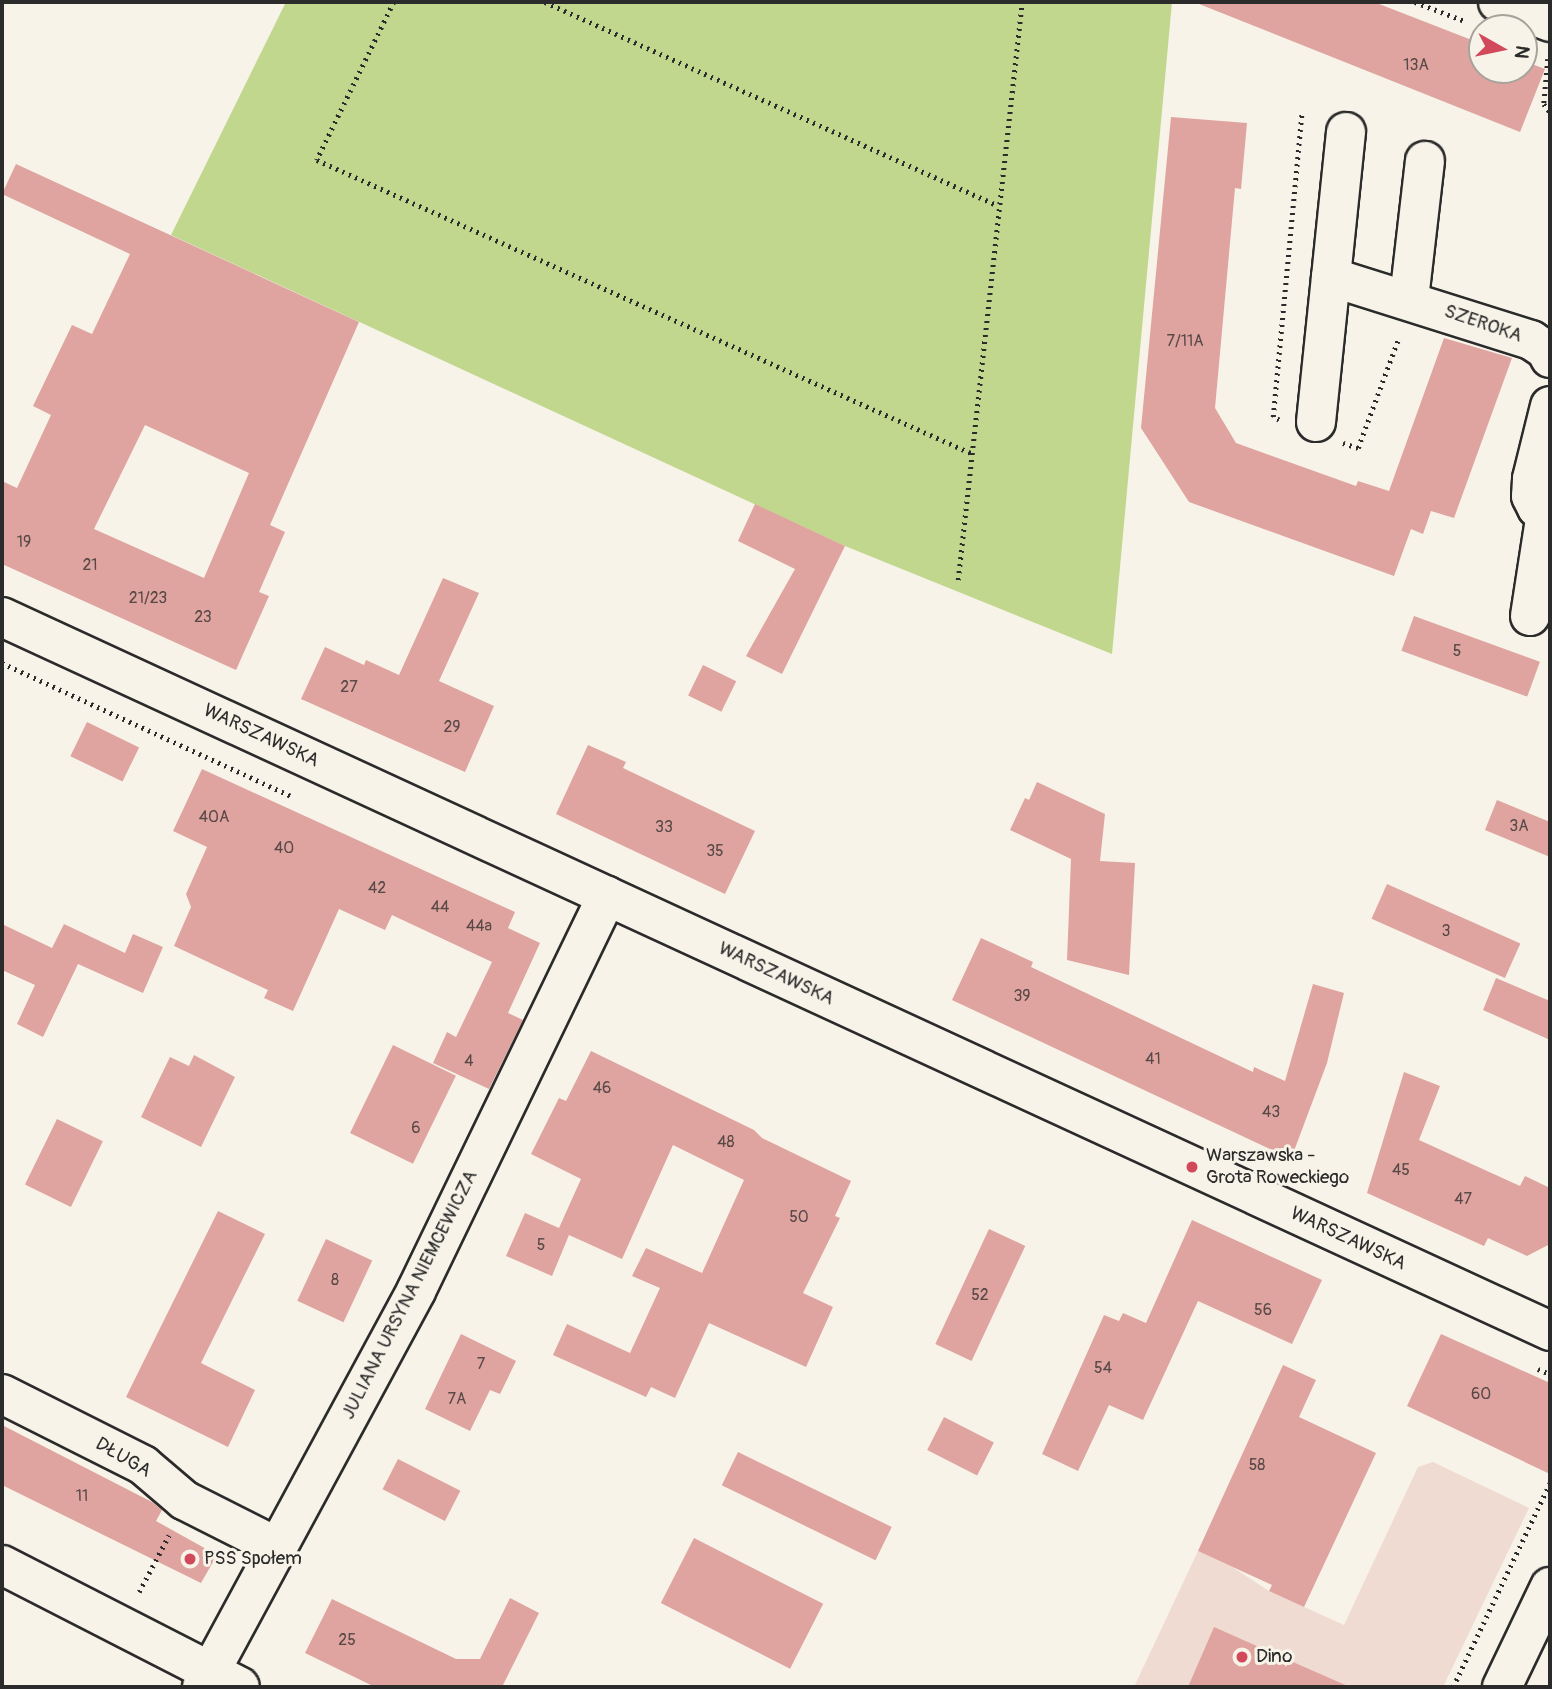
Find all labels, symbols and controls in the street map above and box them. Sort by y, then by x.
north arrow [1468,14,1538,84]
text: N [1509,44,1535,60]
house number: 13A [1403,55,1429,75]
street label: SZEROKA [1441,300,1525,348]
house number: 7/11A [1166,331,1204,351]
house number: 19 [17,532,31,552]
house number: 21 [82,555,98,575]
house number: 21/23 [129,588,167,608]
house number: 23 [194,607,212,627]
house number: 5 [1453,641,1461,661]
house number: 27 [340,677,358,697]
street label: WARSZAWSKA [200,699,322,773]
house number: 29 [443,717,461,737]
house number: 40A [199,807,229,827]
house number: 3A [1509,816,1529,836]
house number: 33 [655,817,673,837]
house number: 40 [274,838,294,858]
house number: 35 [706,841,724,861]
house number: 42 [368,878,386,898]
house number: 44 [431,897,449,917]
house number: 44a [466,916,492,936]
house number: 3 [1442,921,1450,941]
street label: WARSZAWSKA [715,937,837,1011]
house number: 39 [1013,986,1031,1006]
house number: 41 [1145,1049,1161,1069]
house number: 4 [464,1051,474,1071]
house number: 46 [593,1078,611,1098]
house number: 43 [1262,1102,1280,1122]
house number: 6 [411,1118,421,1138]
house number: 48 [717,1132,735,1152]
place label: Warszawska - Grota Roweckiego [1206,1145,1349,1189]
marker: Warszawska - Grota Roweckiego [1184,1159,1200,1175]
house number: 45 [1392,1160,1410,1180]
street label: JULIANA URSYNA NIEMCEWICZA [337,1167,483,1423]
house number: 47 [1454,1189,1472,1209]
street label: WARSZAWSKA [1287,1202,1409,1276]
house number: 50 [789,1207,809,1227]
house number: 5 [537,1235,545,1255]
house number: 8 [331,1270,339,1290]
house number: 52 [971,1285,989,1305]
house number: 56 [1254,1300,1272,1320]
house number: 7 [477,1354,485,1374]
house number: 54 [1094,1358,1112,1378]
house number: 60 [1471,1384,1491,1404]
house number: 7A [448,1389,466,1409]
street label: DŁUGA [91,1433,155,1483]
house number: 58 [1249,1455,1265,1475]
house number: 11 [76,1486,88,1506]
place label: PSS Społem [204,1548,302,1570]
marker: PSS Społem [182,1551,198,1567]
house number: 25 [338,1630,356,1650]
place label: Dino [1256,1646,1292,1668]
marker: Dino [1234,1649,1250,1665]

